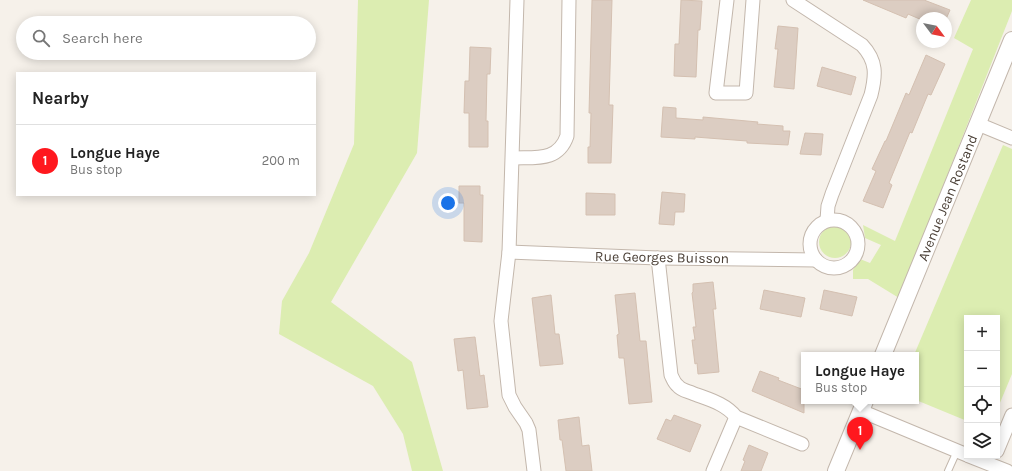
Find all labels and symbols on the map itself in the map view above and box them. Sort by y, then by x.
north arrow [916,12,952,48]
street label: Avenue Jean Rostand [914,132,981,264]
your location [438,193,458,213]
street label: Rue Georges Buisson [595,248,729,267]
pin: 1 [847,417,873,450]

